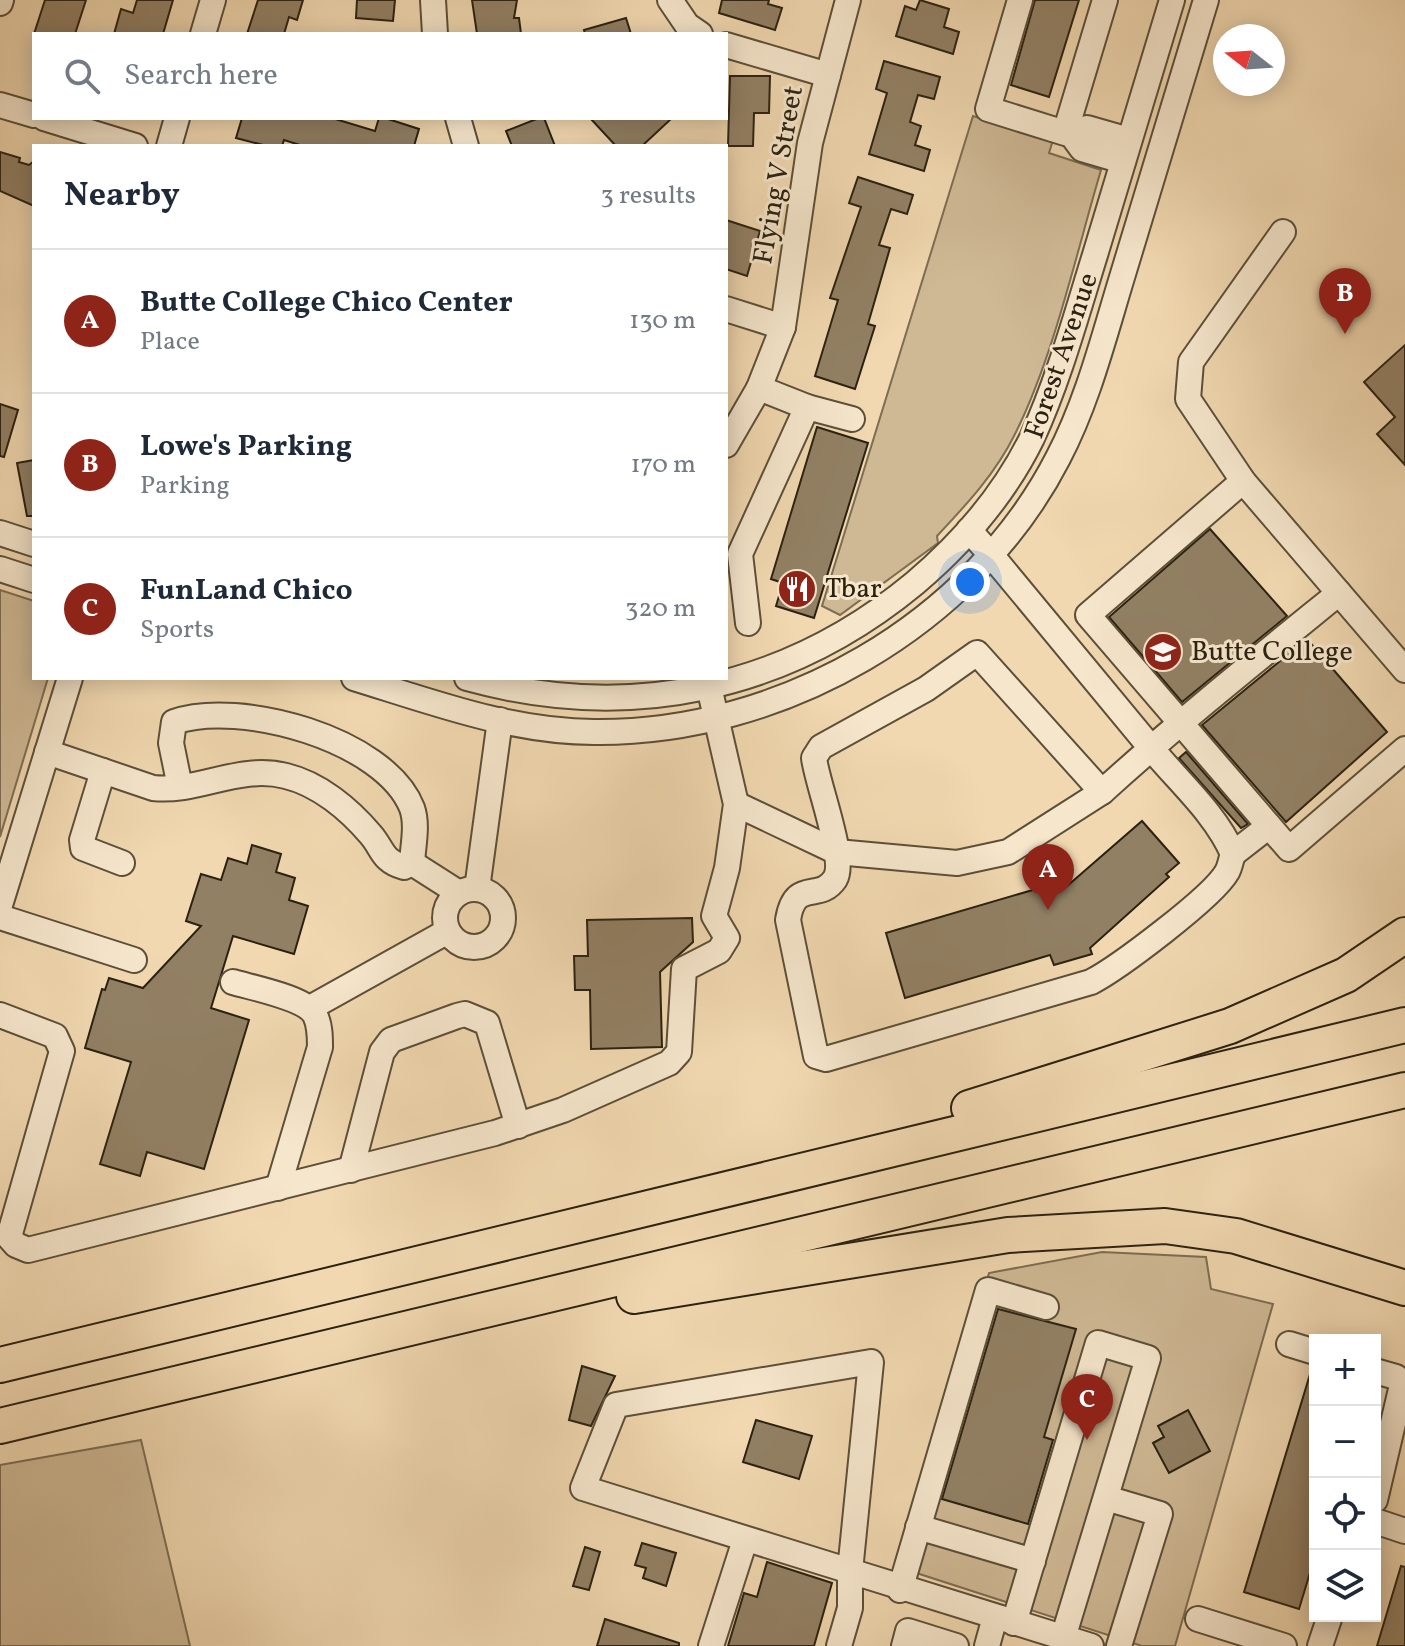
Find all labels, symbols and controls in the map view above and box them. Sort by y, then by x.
north arrow [1213,24,1285,96]
search box [32,32,728,120]
icon: search [60,54,104,98]
text: Search here [124,55,278,97]
street label: Flying V Street [744,83,814,267]
text: Nearby [64,173,180,220]
text: 3 results [600,178,696,214]
street label: Forest Avenue [1015,268,1109,444]
pin: B [1319,268,1371,334]
text: Butte College Chico Center [140,282,513,324]
text: A [81,303,99,339]
text: 130 m [629,303,696,339]
text: Place [140,324,200,360]
text: Lowe's Parking [140,426,352,468]
text: B [81,447,99,483]
text: 170 m [631,447,696,483]
text: Parking [140,468,230,504]
your location [950,562,990,602]
restaurant icon: Tbar [776,568,818,610]
text: FunLand Chico [140,570,353,612]
place label: Tbar [825,570,882,609]
text: C [82,591,98,627]
text: 320 m [625,591,696,627]
text: Sports [140,612,214,648]
school or university icon: Butte College [1142,631,1184,673]
place label: Butte College [1191,633,1353,672]
pin: A [1022,844,1074,910]
map controls [1309,1334,1381,1622]
button: + [1309,1334,1381,1406]
pin: C [1061,1374,1113,1440]
button: − [1309,1406,1381,1478]
button: locate [1309,1478,1381,1550]
button: layers [1309,1550,1381,1622]

